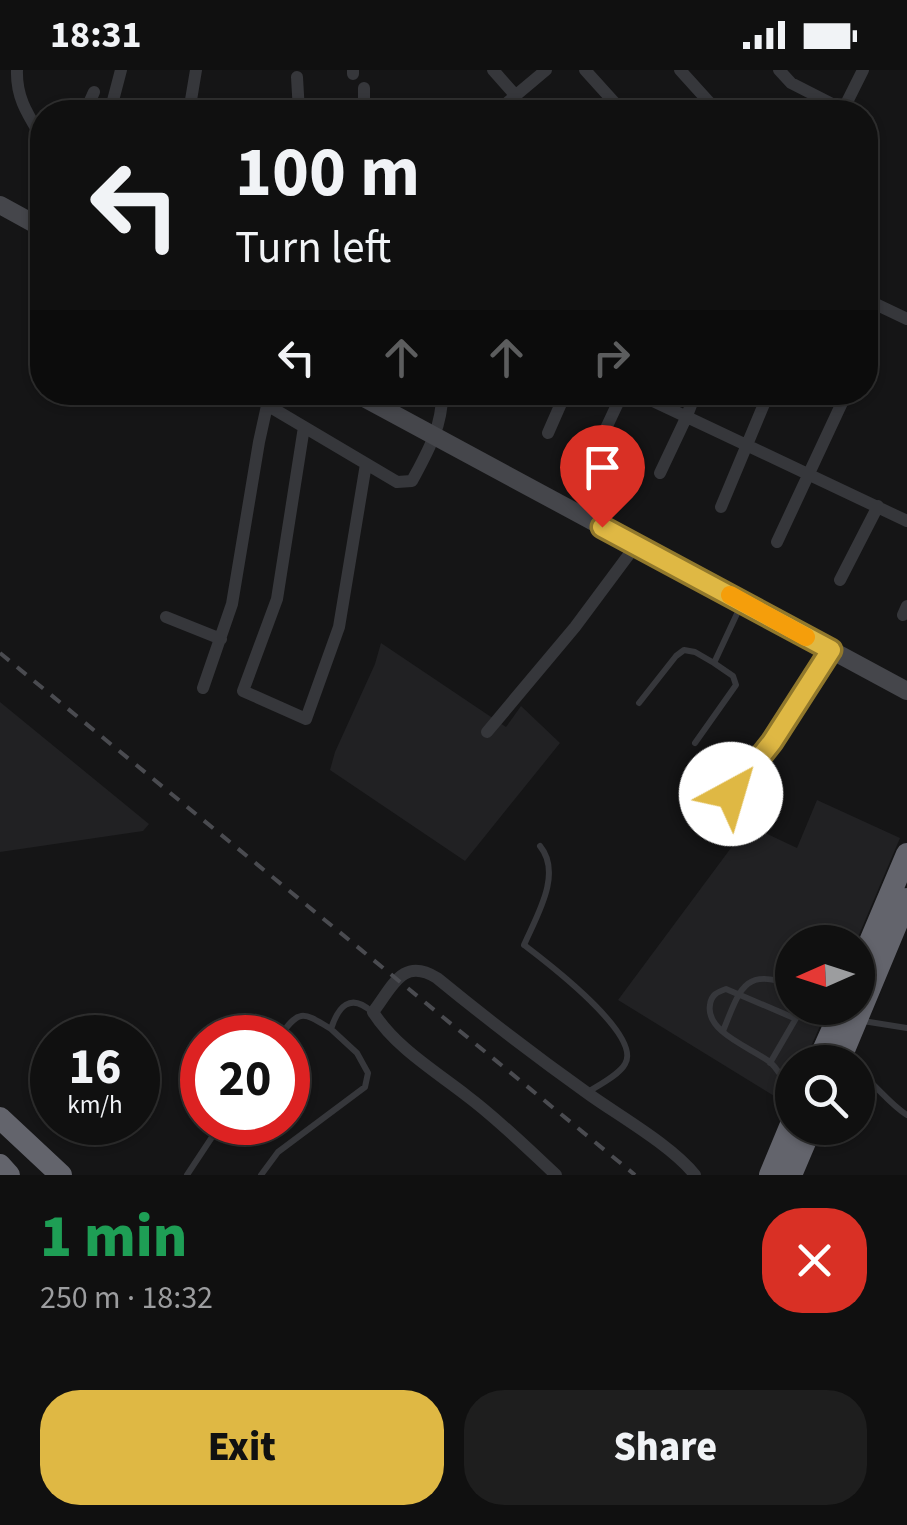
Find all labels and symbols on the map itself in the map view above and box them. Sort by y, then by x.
pin [560,425,645,528]
position arrow [679,742,783,846]
north arrow [775,925,875,1025]
speed limit sign: 20 [180,1015,310,1145]

